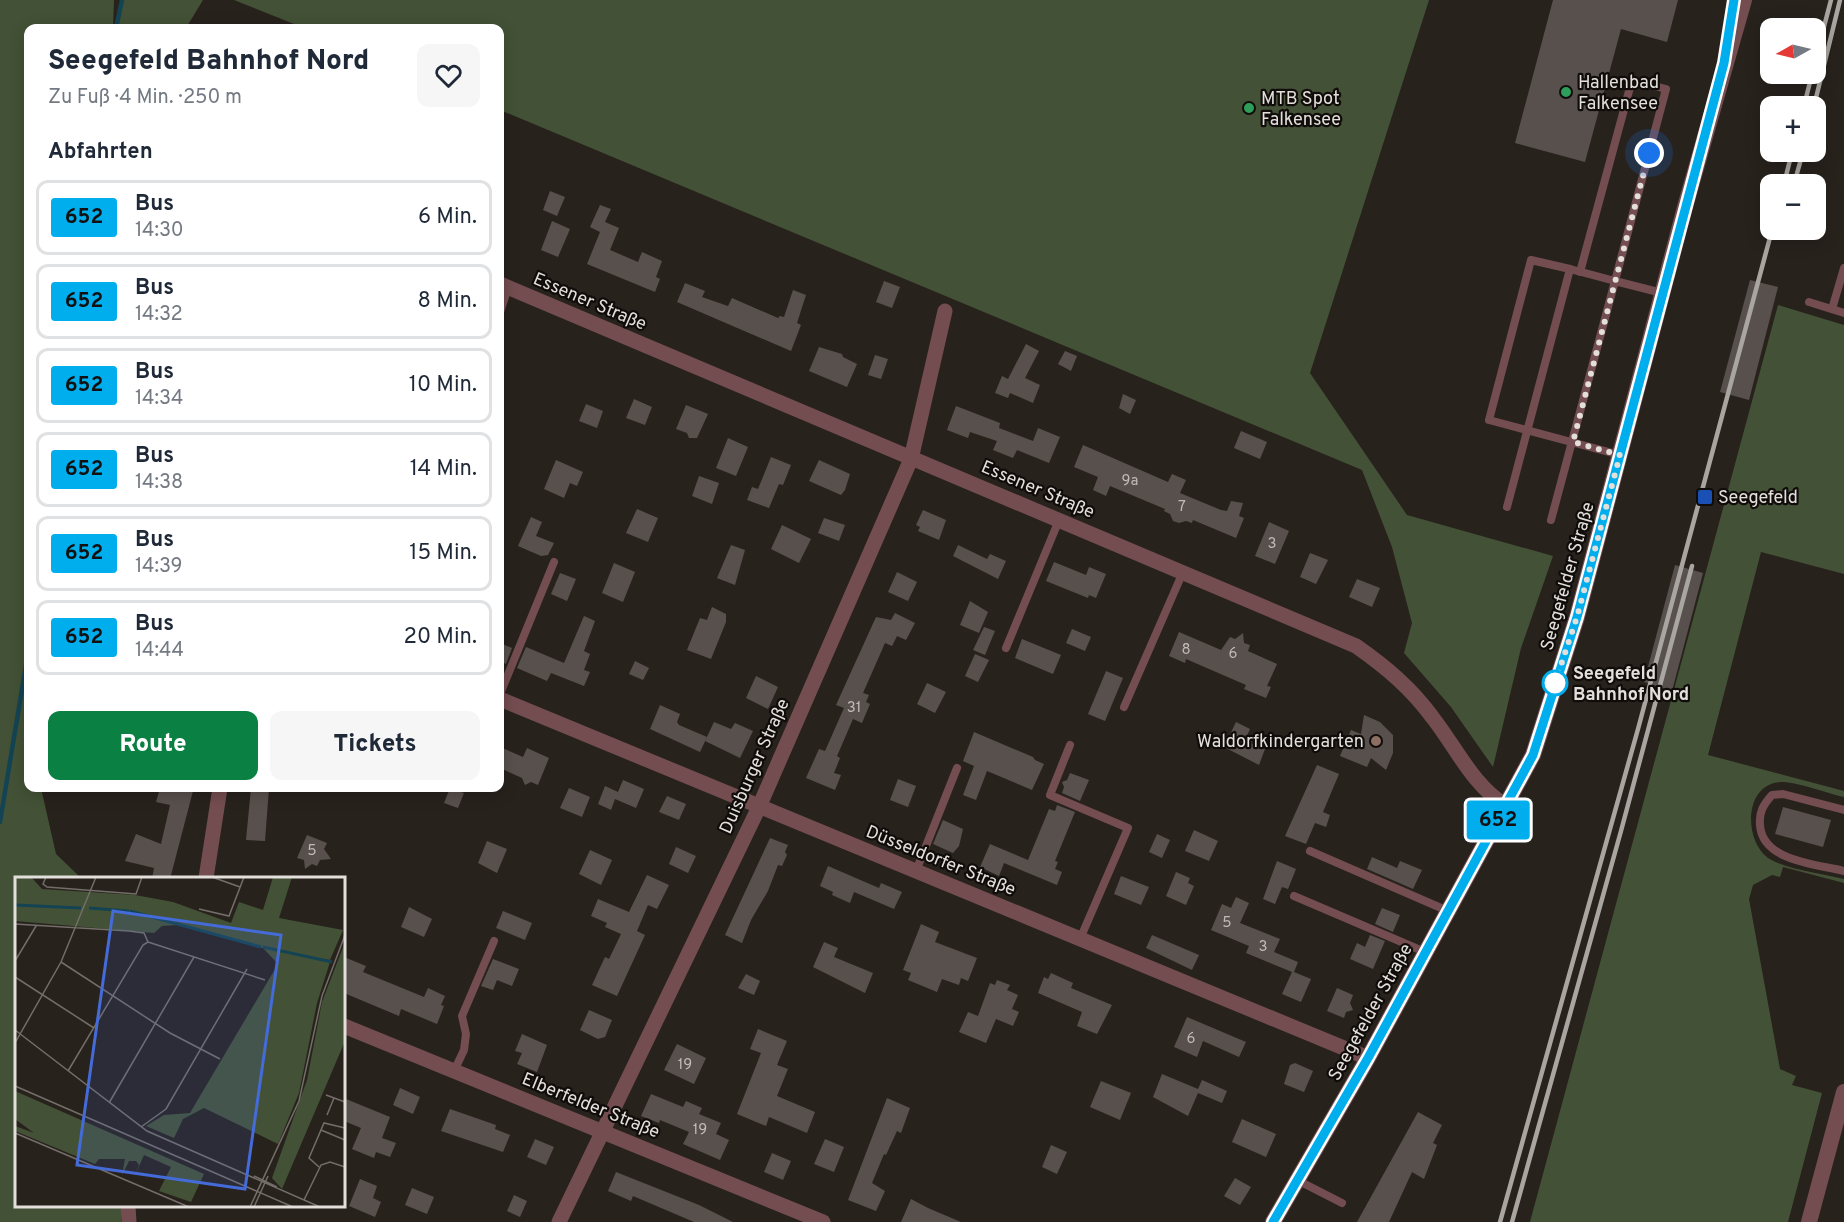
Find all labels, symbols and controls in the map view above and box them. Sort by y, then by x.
north arrow [1760,18,1826,84]
map controls [1760,18,1826,240]
text: Seegefeld Bahnhof Nord [48,44,369,80]
button: heart [417,44,480,107]
place label: Hallenbad Falkensee [1578,72,1659,116]
text: Zu Fuß · 4 Min. · 250 m [48,85,242,111]
marker: Hallenbad Falkensee [1559,85,1573,99]
place label: MTB Spot Falkensee [1261,88,1341,132]
button: + [1760,96,1826,162]
marker: MTB Spot Falkensee [1242,101,1256,115]
your location [1634,138,1664,168]
text: Abfahrten [48,139,153,166]
button: − [1760,174,1826,240]
text: Bus [135,191,174,218]
text: 652 [65,204,103,231]
text: 6 Min. [418,204,477,231]
text: 14:30 [135,218,184,244]
street label: Essener Straße [529,268,650,337]
text: Bus [135,275,174,302]
text: 652 [65,288,103,315]
text: 8 Min. [418,288,477,315]
text: 14:32 [135,302,183,328]
text: Bus [135,359,174,386]
text: 652 [65,372,103,399]
text: 10 Min. [409,372,477,399]
text: 14:34 [135,386,183,412]
text: Bus [135,443,174,470]
text: 652 [65,456,103,483]
text: 14 Min. [410,456,477,483]
street label: Essener Straße [977,456,1098,525]
text: 14:38 [135,470,183,496]
house number: 9a [1122,472,1138,491]
place label: Seegefeld [1718,487,1798,510]
marker: Seegefeld [1696,488,1714,506]
house number: 7 [1178,498,1186,517]
street label: Seegefelder Straße [1536,500,1601,653]
text: Bus [135,527,174,554]
house number: 3 [1267,535,1277,554]
text: 652 [65,540,103,567]
text: 15 Min. [409,540,477,567]
text: 14:39 [135,554,183,580]
text: Bus [135,611,174,638]
text: 652 [65,624,103,651]
text: 20 Min. [403,624,477,651]
text: 14:44 [135,638,184,664]
house number: 8 [1181,641,1191,660]
house number: 6 [1229,645,1238,664]
place label: Seegefeld Bahnhof Nord [1573,663,1689,707]
marker: Seegefeld Bahnhof Nord [1542,670,1568,696]
street label: Duisburger Straße [715,695,796,838]
house number: 31 [847,699,861,718]
button: Route [48,711,258,780]
button: Tickets [270,711,480,780]
place label: Waldorfkindergarten [1197,731,1364,754]
marker: Waldorfkindergarten [1369,734,1383,748]
line badge: 652 [1464,800,1532,840]
text: 652 [1479,807,1517,834]
street label: Düsseldorfer Straße [862,821,1019,902]
house number: 5 [307,842,317,861]
inset map [15,877,345,1207]
house number: 5 [1222,914,1232,933]
house number: 3 [1258,938,1268,957]
street label: Seegefelder Straße [1324,940,1419,1085]
house number: 6 [1187,1030,1196,1049]
house number: 19 [678,1056,692,1075]
street label: Elberfelder Straße [518,1068,663,1144]
house number: 19 [693,1121,707,1140]

